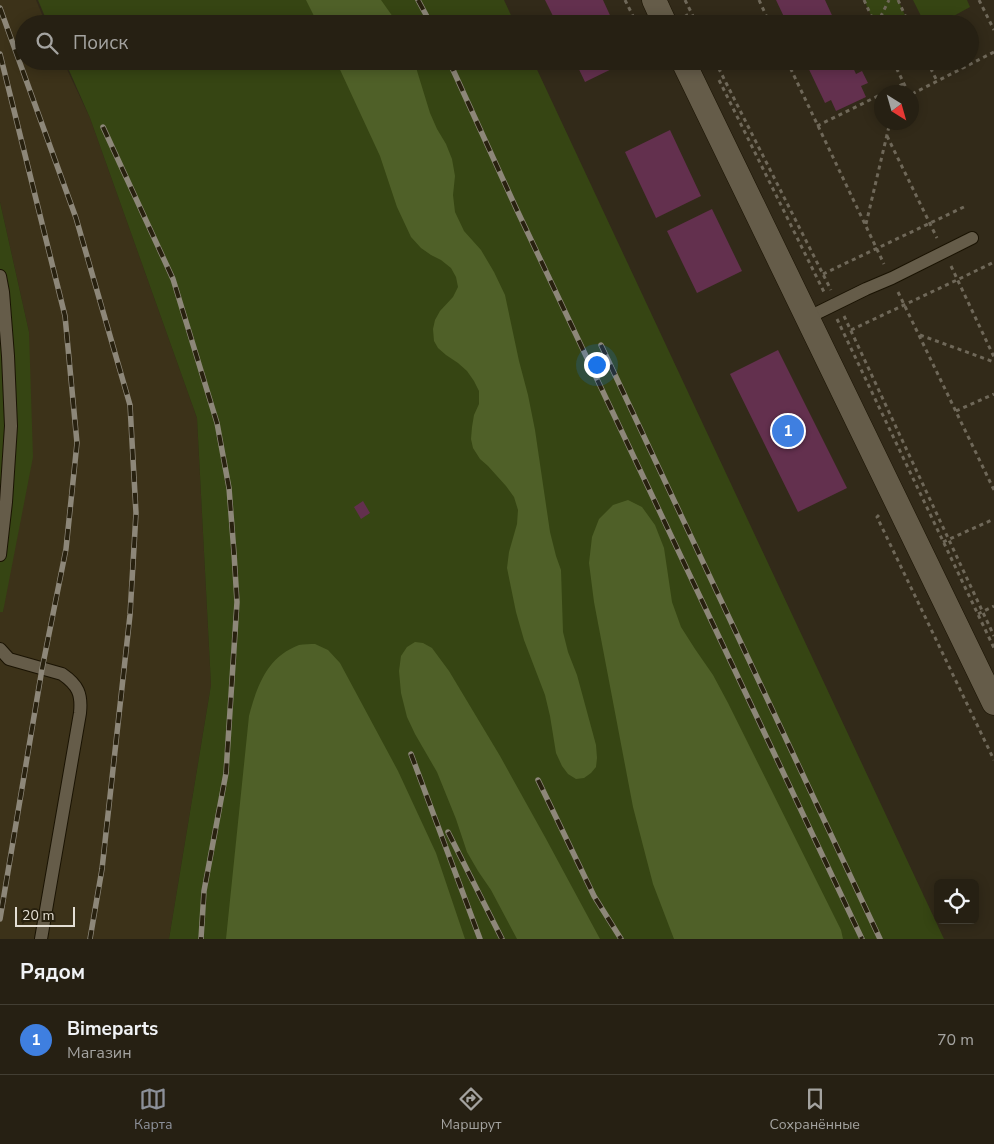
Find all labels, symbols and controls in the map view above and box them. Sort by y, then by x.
search box [15,15,979,70]
icon: search [33,29,61,57]
text: Поиск [73,30,128,56]
north arrow [874,85,919,130]
your location [584,352,610,378]
pin: 1 [772,412,804,450]
map controls [934,879,979,924]
button: locate [934,879,979,924]
scale bar [15,904,75,927]
text: 20 m [22,906,54,925]
text: Рядом [20,958,85,986]
text: Bimeparts [67,1016,158,1042]
text: 1 [31,1029,41,1051]
text: 70 m [937,1029,974,1051]
text: Магазин [67,1042,132,1064]
tab: Карта [134,1085,173,1134]
tab: Маршрут [441,1085,501,1134]
tab: Сохранённые [769,1085,860,1134]

